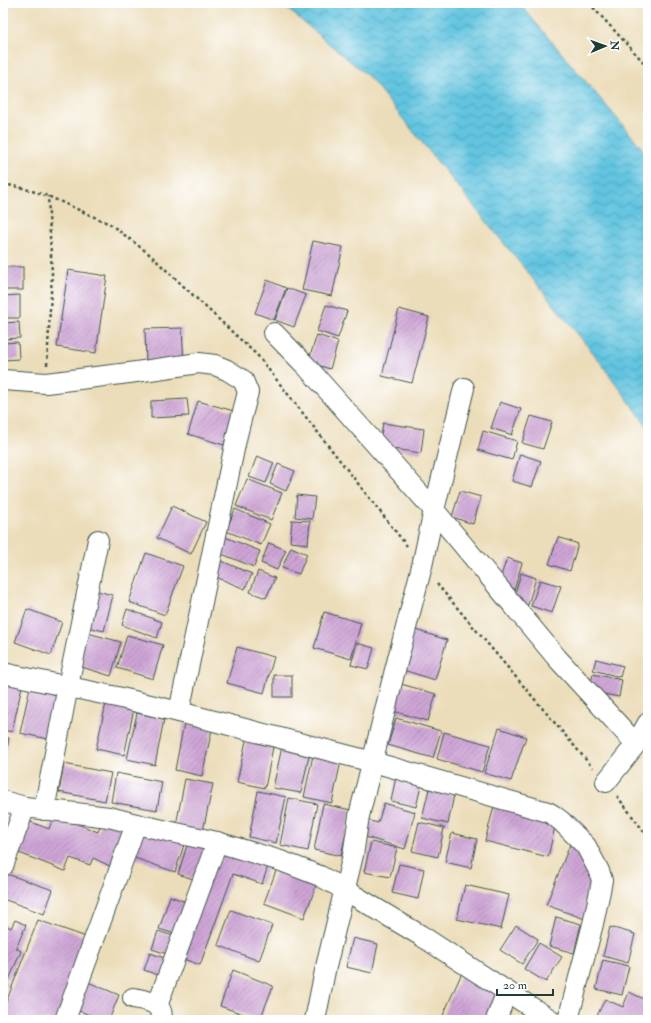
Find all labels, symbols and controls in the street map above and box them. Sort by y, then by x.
north arrow [585,26,625,66]
text: N [608,40,621,52]
scale bar [497,971,553,997]
text: 20 m [503,978,528,993]

